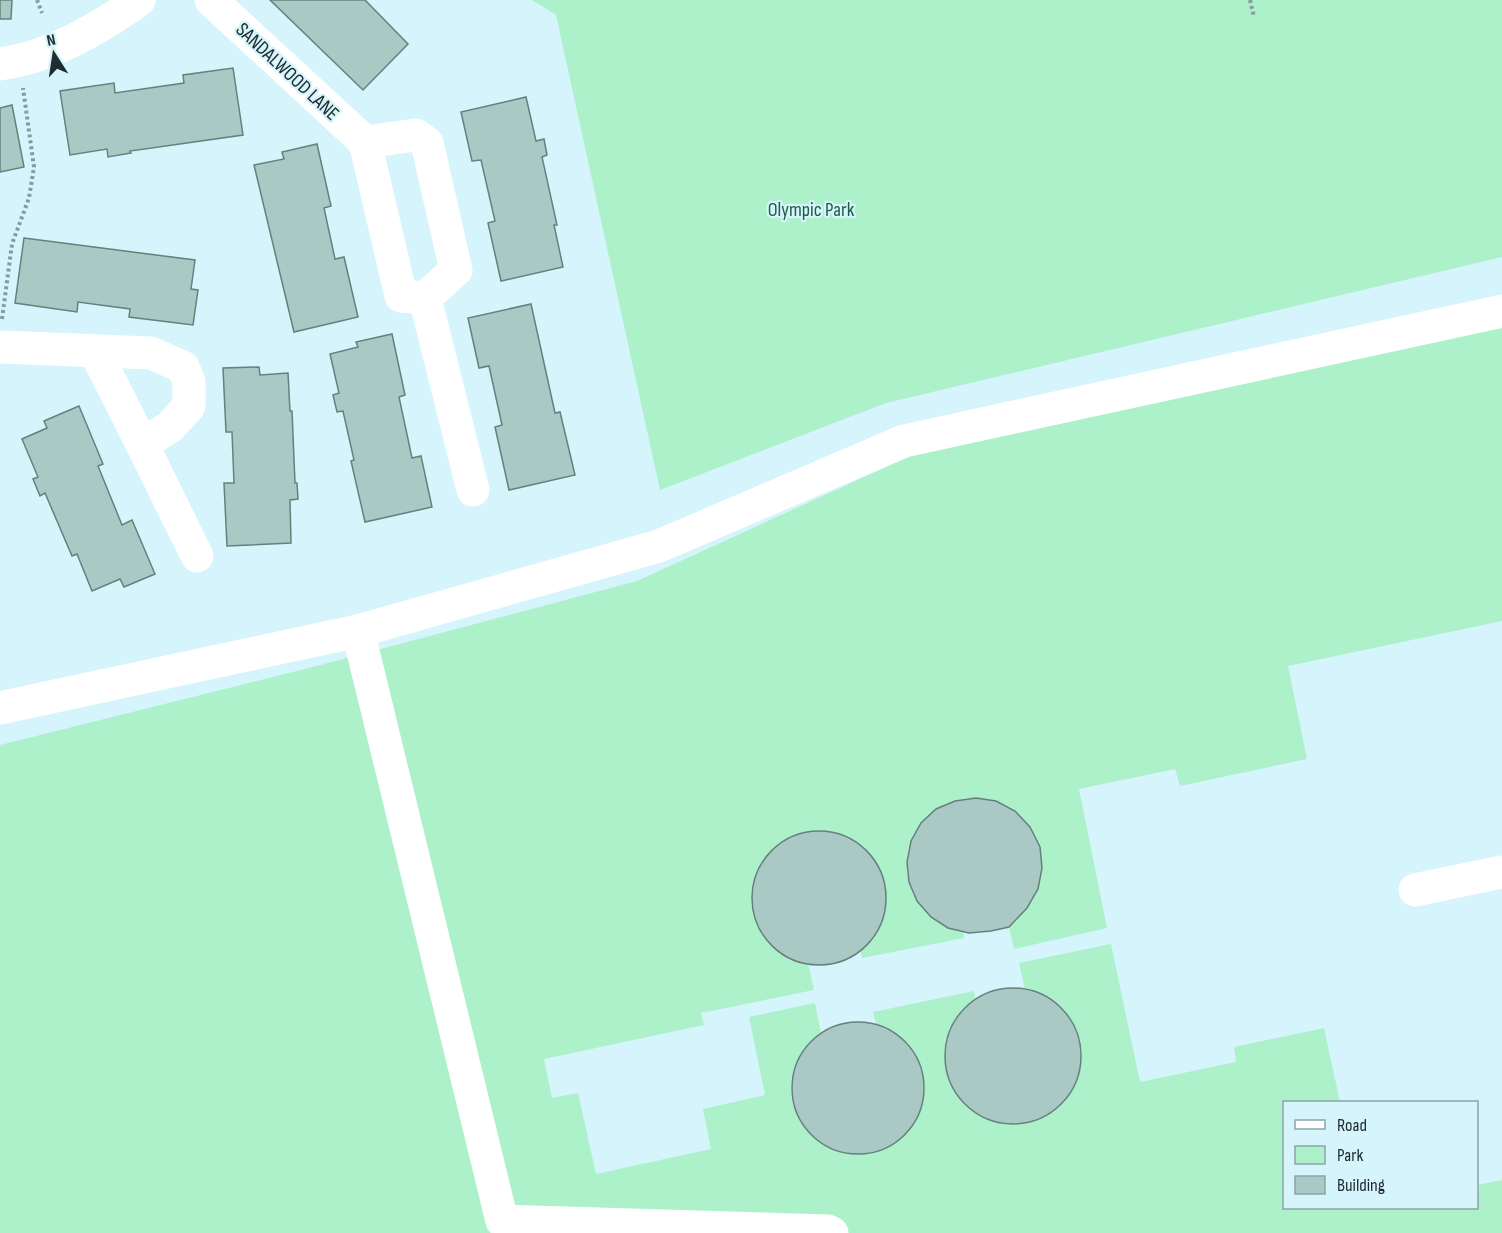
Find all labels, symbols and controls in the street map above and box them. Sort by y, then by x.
street label: SANDALWOOD LANE [231,18,344,126]
north arrow [24,24,84,84]
text: N [45,31,57,51]
park label: Olympic Park [768,198,855,222]
legend [1283,1101,1478,1209]
text: Road [1337,1115,1367,1136]
text: Park [1337,1145,1363,1166]
text: Building [1337,1175,1385,1196]

